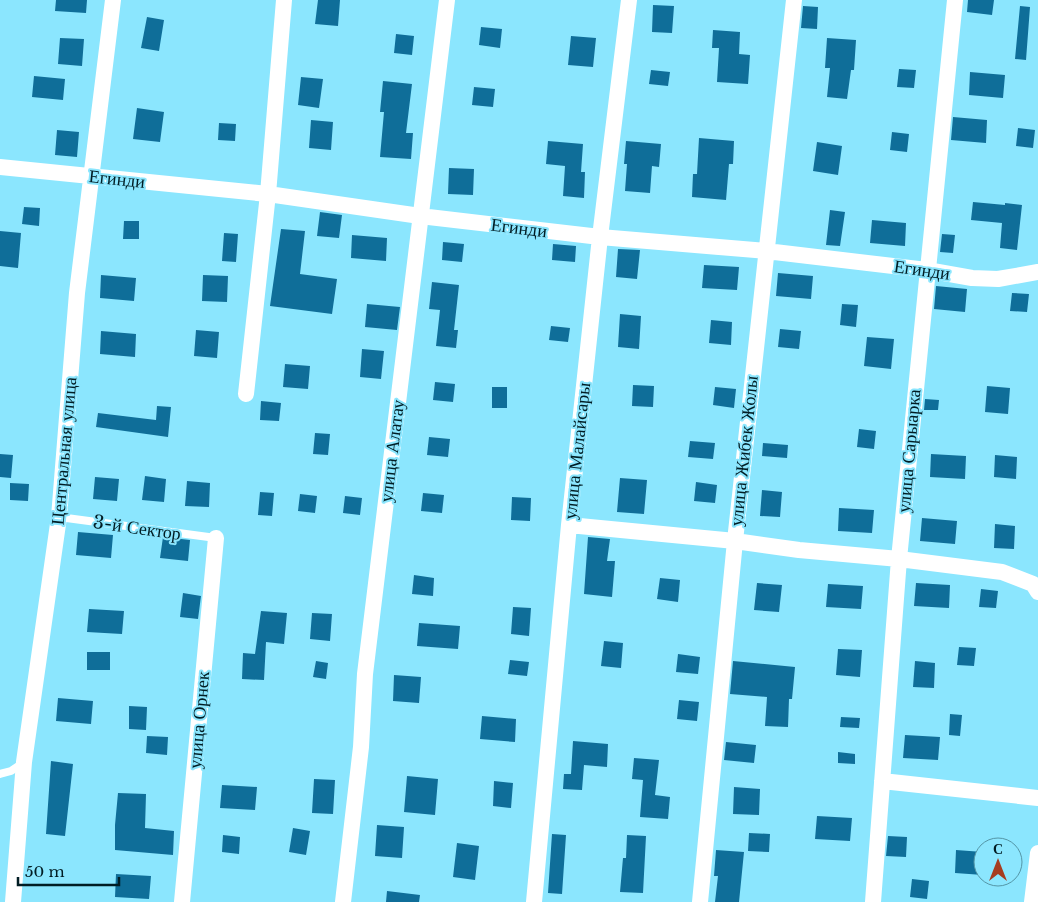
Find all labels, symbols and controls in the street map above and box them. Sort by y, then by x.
street label: Егинди [88,165,147,193]
street label: Егинди [490,214,549,242]
street label: Егинди [893,255,952,285]
street label: улица Жибек Жолы [725,375,763,527]
street label: Центральная улица [47,376,81,526]
street label: улица Малайсары [559,381,595,521]
street label: улица Сарыарка [893,388,925,514]
street label: улица Алатау [375,398,409,504]
street label: 3-й Сектор [92,511,182,545]
street label: улица Орнек [184,670,214,770]
north arrow [973,837,1023,887]
text: С [993,840,1003,858]
scale bar [18,854,119,886]
text: 50 m [25,862,65,881]

